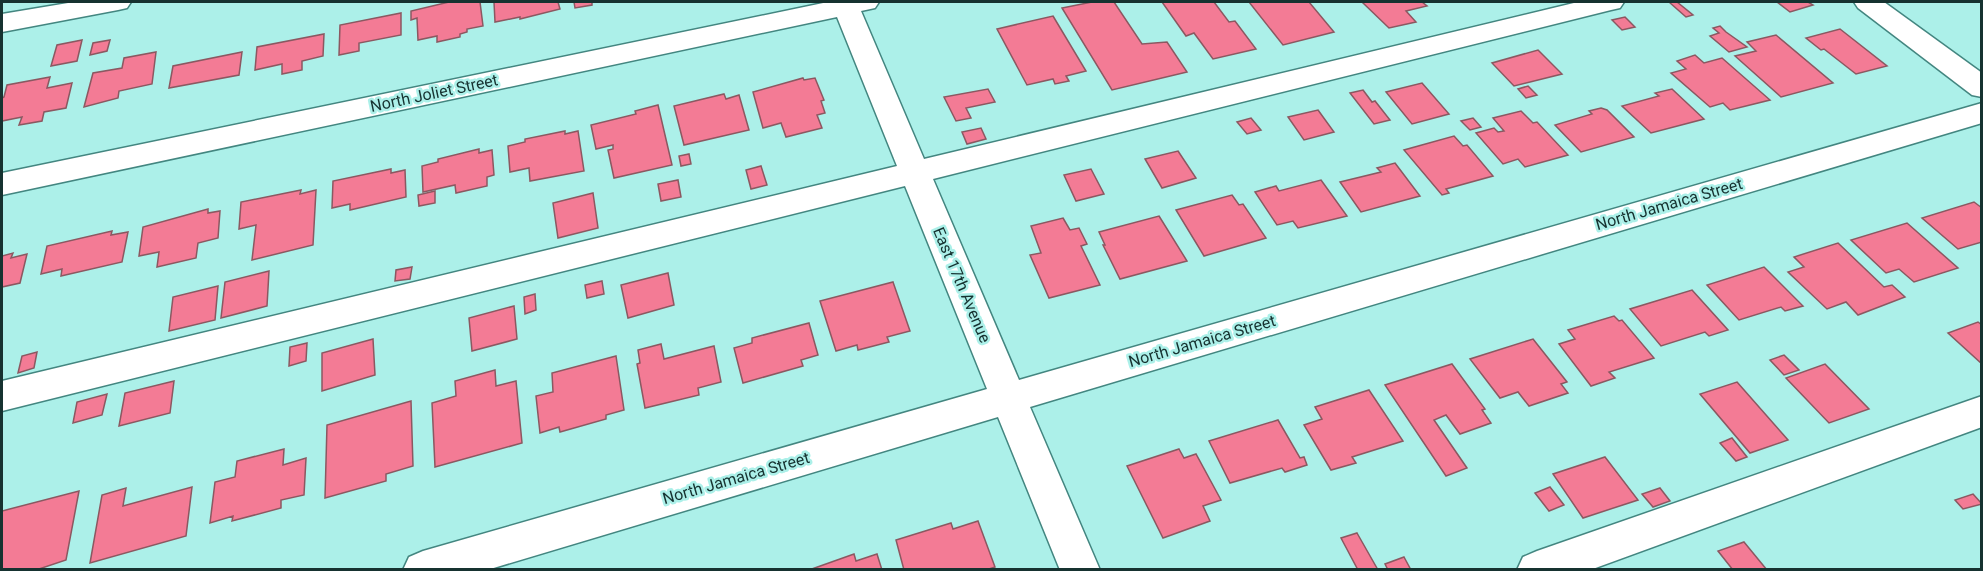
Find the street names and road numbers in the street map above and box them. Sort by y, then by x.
street label: North Joliet Street [368,70,500,116]
street label: North Jamaica Street [1593,174,1745,234]
street label: East 17th Avenue [929,224,995,346]
street label: North Jamaica Street [1126,311,1278,371]
street label: North Jamaica Street [660,448,812,508]

